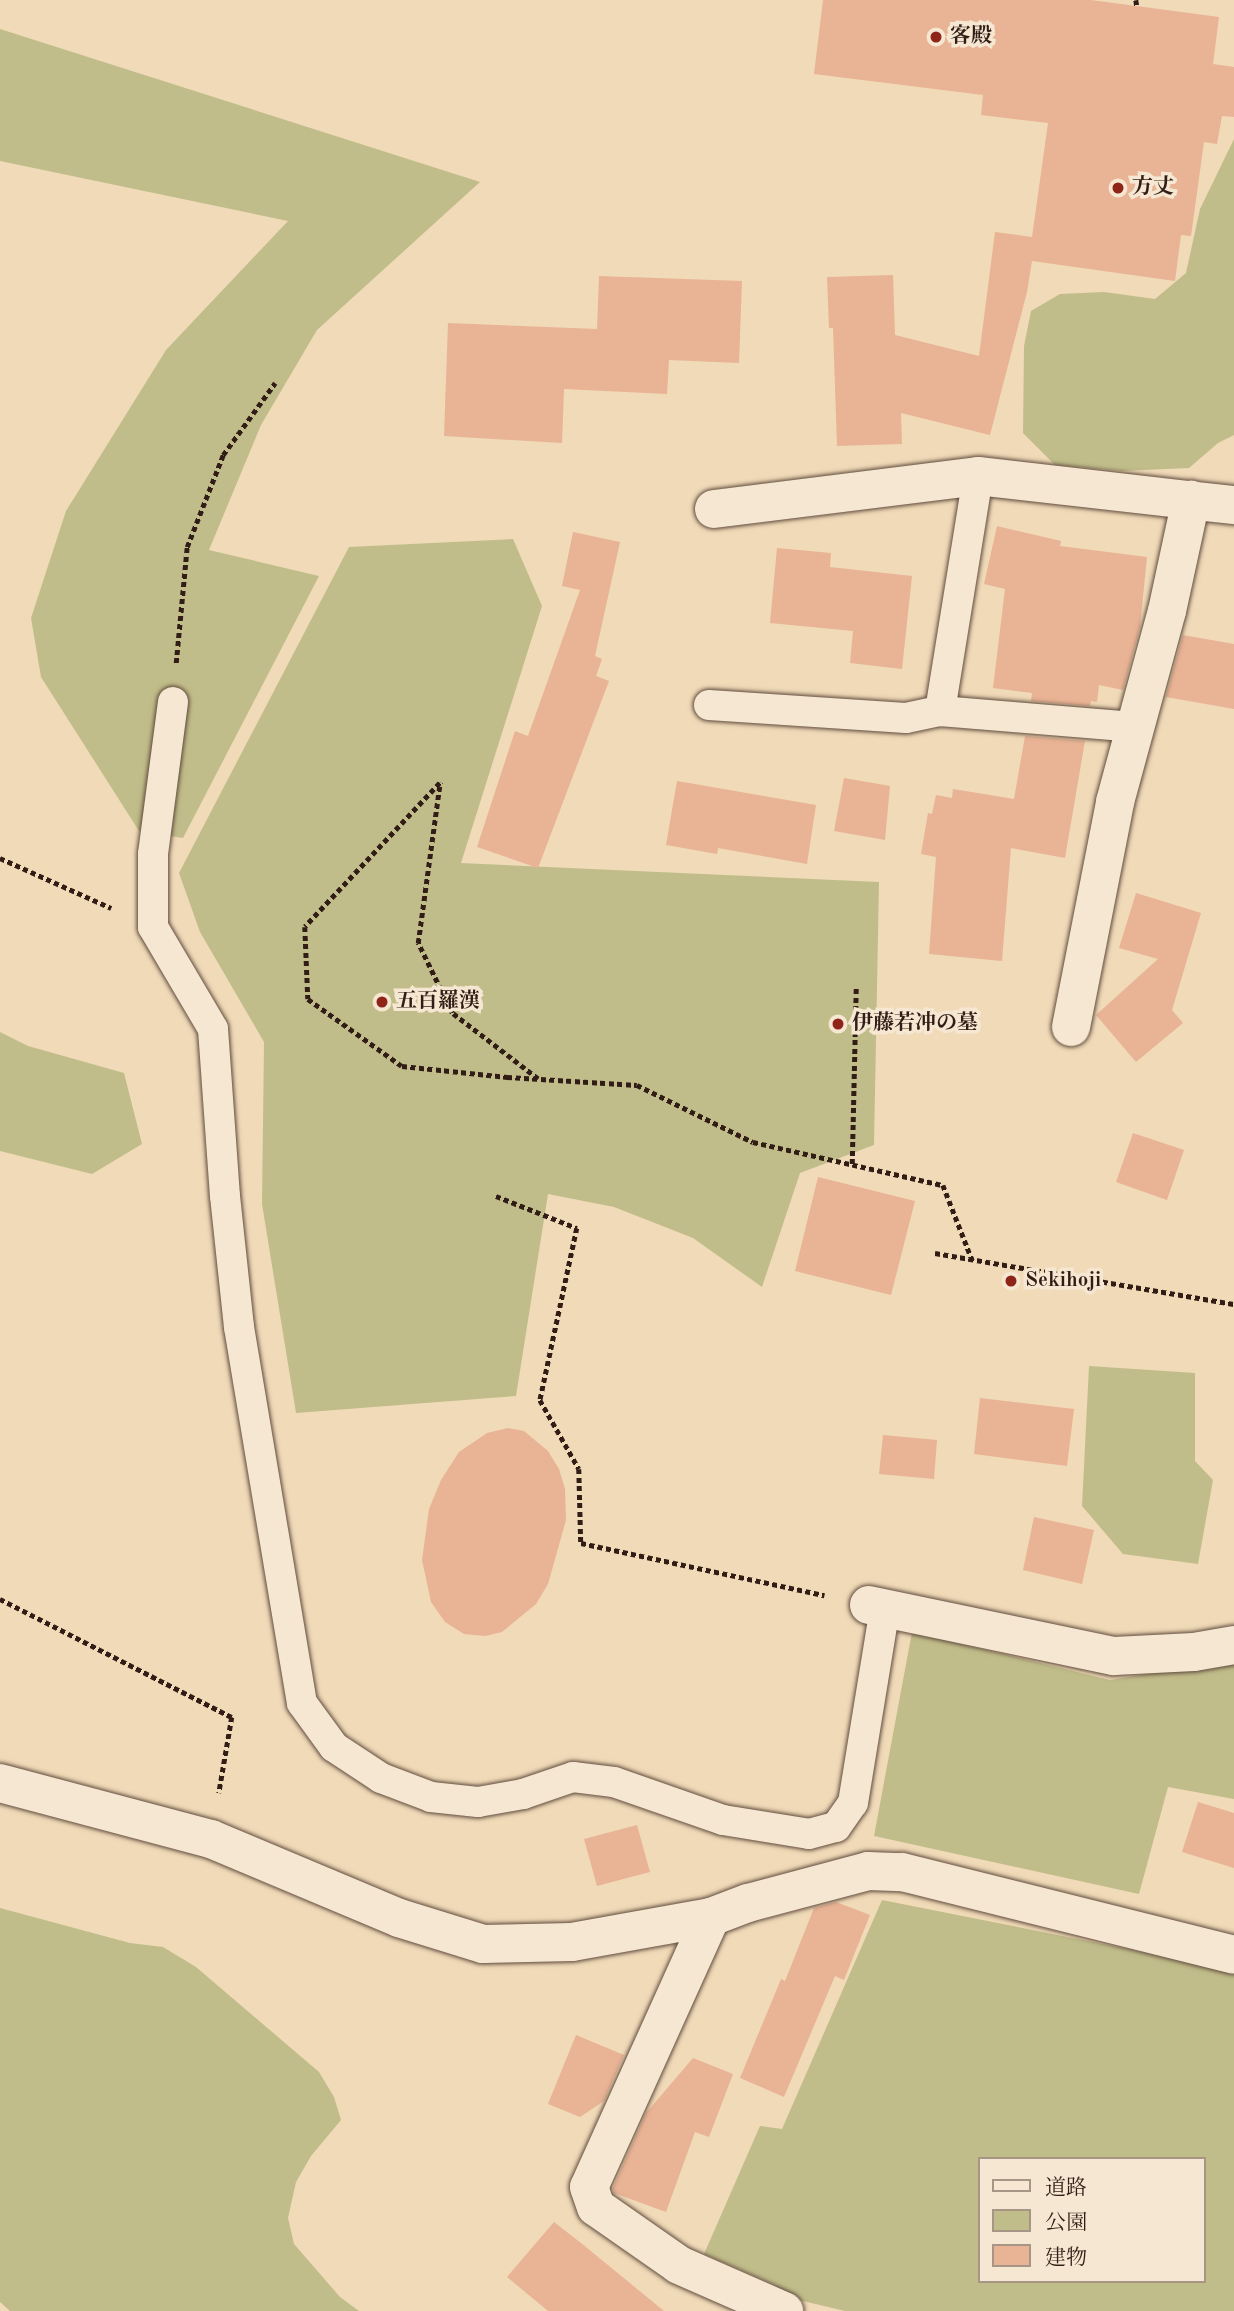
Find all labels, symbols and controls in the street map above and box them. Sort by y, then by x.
place label: 客殿 [950,24,992,50]
marker: 客殿 [928,29,944,45]
place label: 方丈 [1132,175,1174,201]
marker: 方丈 [1110,180,1126,196]
place label: 五百羅漢 [396,989,480,1015]
marker: 五百羅漢 [374,994,390,1010]
place label: 伊藤若冲の墓 [852,1011,978,1037]
marker: 伊藤若冲の墓 [830,1016,846,1032]
place label: Sekihoji [1025,1268,1101,1294]
marker: Sekihoji [1003,1273,1019,1289]
legend [978,2157,1206,2283]
text: 道路 [1045,2178,1087,2199]
text: 公園 [1045,2213,1087,2234]
text: 建物 [1045,2248,1087,2269]

